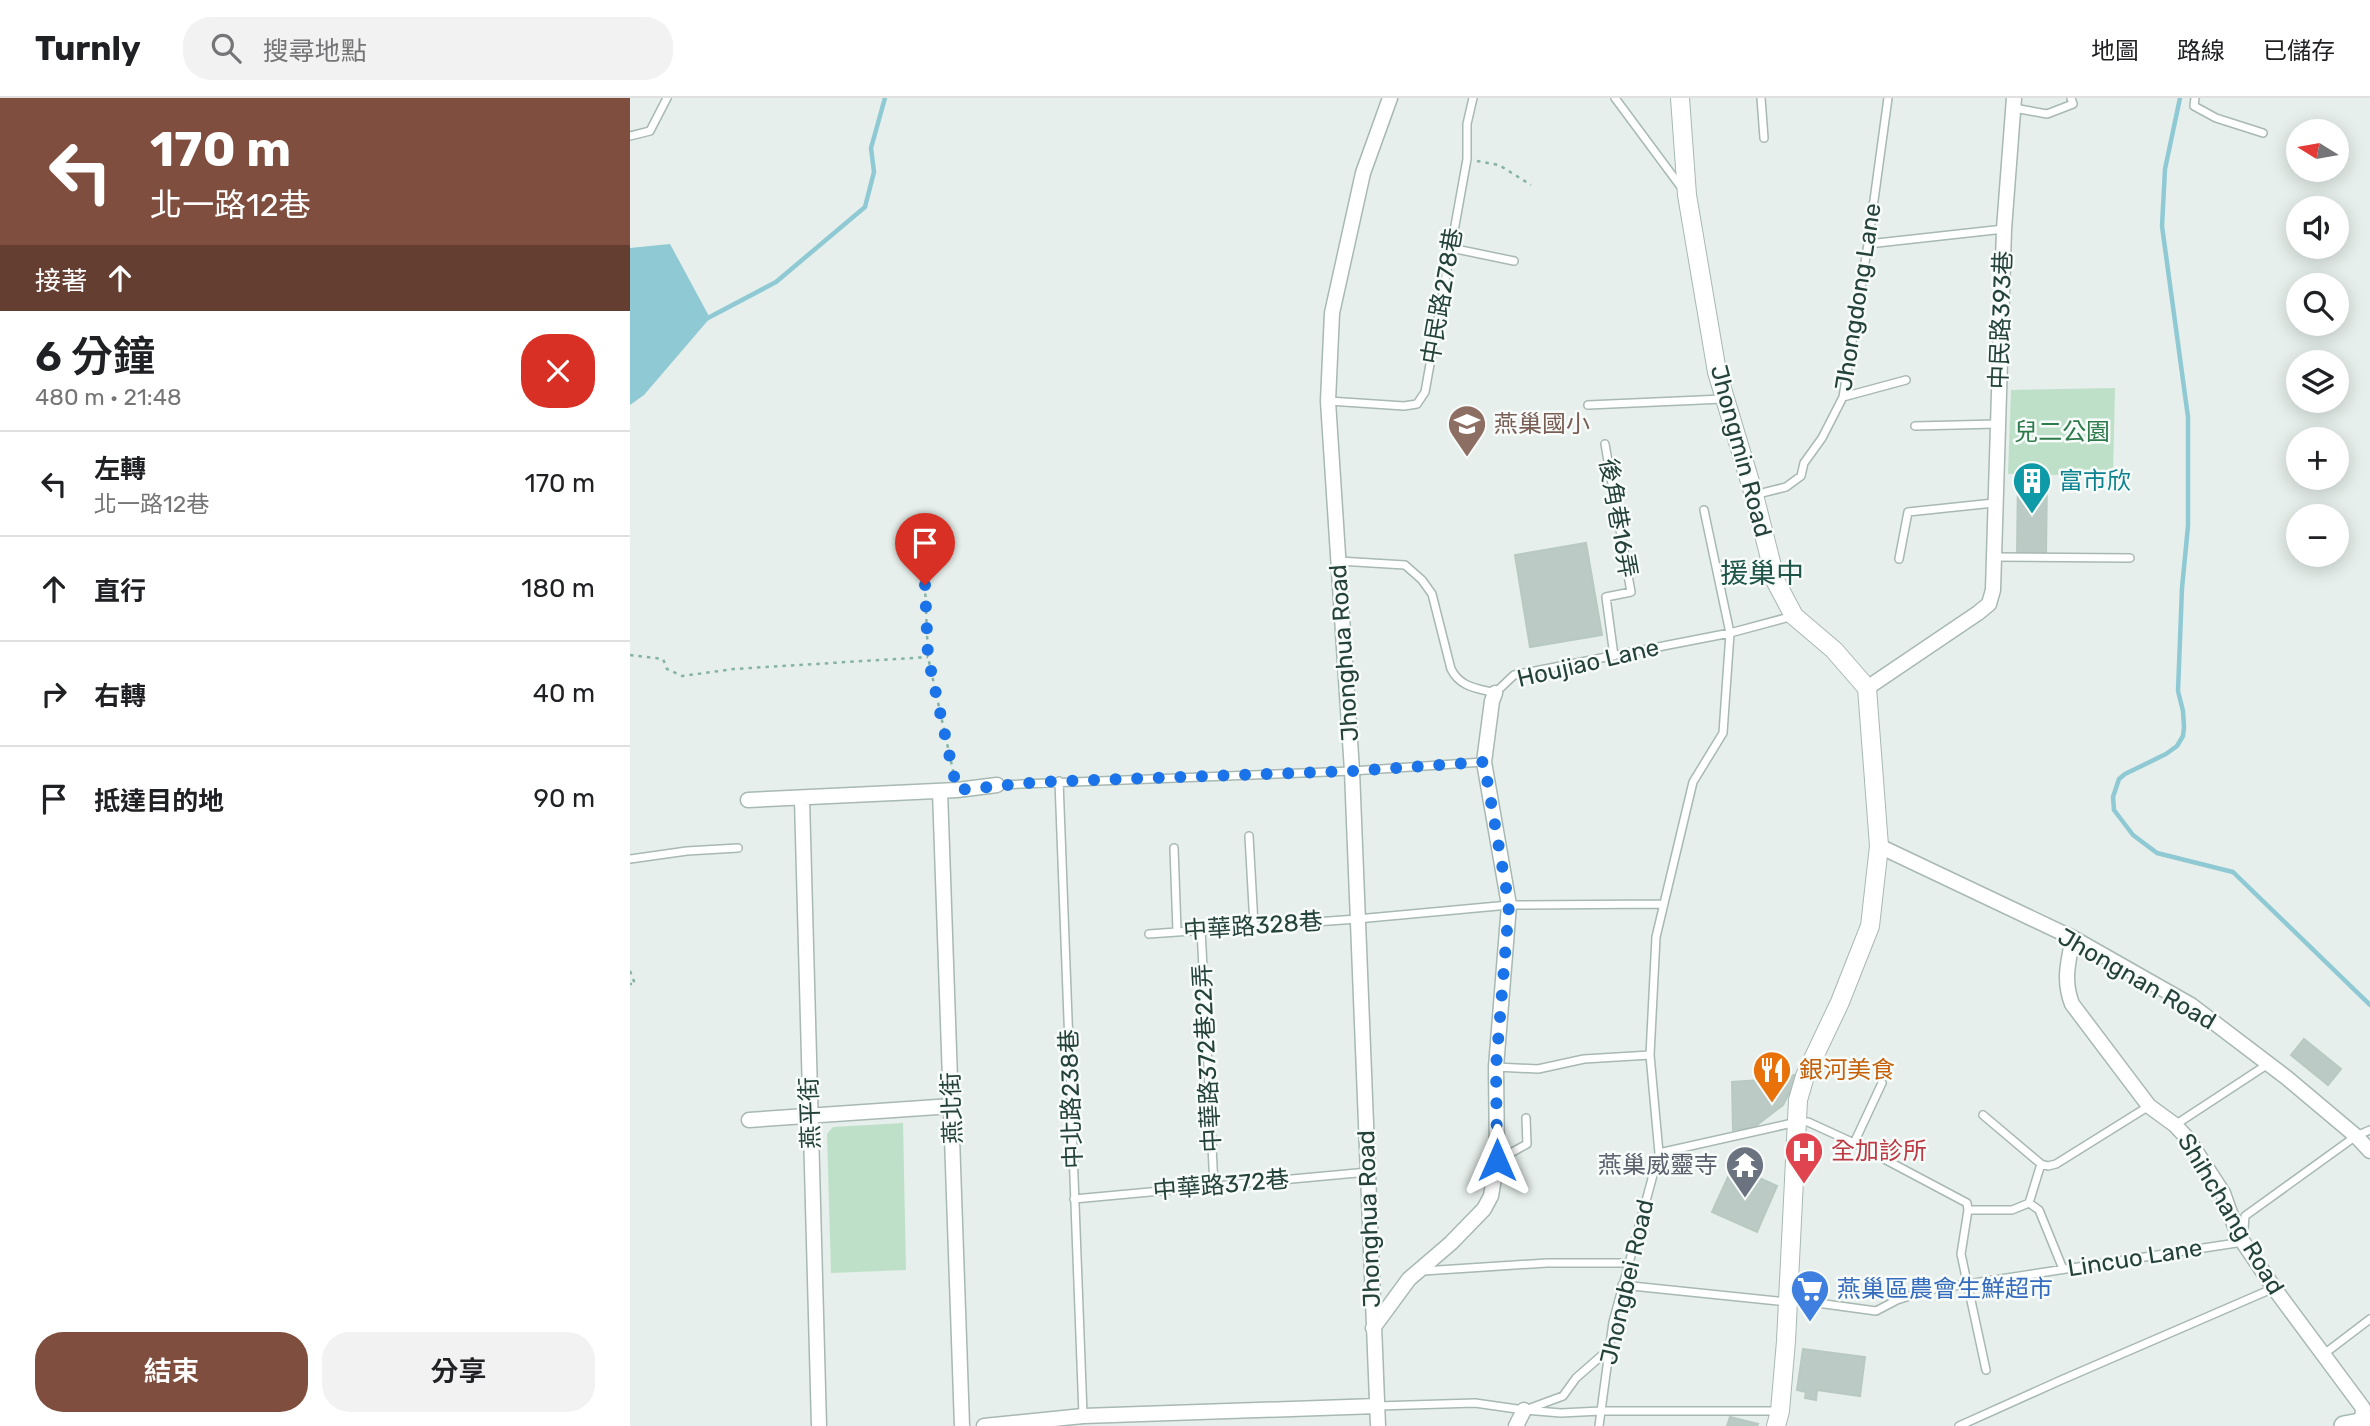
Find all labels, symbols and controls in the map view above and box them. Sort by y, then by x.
search box [183,17,673,80]
text: Turnly [35,29,141,68]
icon: search [207,29,245,67]
text: 搜尋地點 [263,36,367,67]
text: 地圖 [2091,37,2139,65]
text: 路線 [2177,37,2225,65]
text: 已儲存 [2263,37,2335,65]
north arrow [2286,119,2348,182]
map controls [2286,119,2349,567]
text: 170 m [150,120,291,178]
icon: left [35,126,126,217]
text: 北一路12巷 [150,186,310,224]
button: sound [2286,196,2349,259]
street label: Jhongdong Lane [1829,201,1887,393]
street label: 中民路278巷 [1416,226,1468,366]
street label: 中民路393巷 [1985,250,2017,390]
icon: ahead [101,259,139,297]
text: 接著 [35,266,87,297]
button: search [2286,273,2349,336]
text: 6 分鐘 [35,332,155,382]
button: close [521,334,595,408]
button: layers [2286,350,2349,413]
street label: Jhongmin Road [1705,362,1777,540]
text: 480 m · 21:48 [35,383,182,411]
school or university icon: 燕巢國小 [1446,403,1488,458]
place label: 燕巢國小 [1494,410,1590,438]
park label: 兒二公園 [2014,418,2110,446]
button: + [2286,427,2349,490]
text: 左轉 [94,454,146,485]
street label: 後角巷16弄 [1594,456,1642,580]
building icon: 富市欣 [2011,460,2053,515]
icon: left [35,465,73,503]
place label: 富市欣 [2059,467,2131,495]
text: 170 m [525,468,595,499]
text: 北一路12巷 [94,490,209,518]
button: − [2286,504,2349,567]
pin [895,513,955,585]
icon: arrive [906,524,944,562]
district label: 援巢中 [1720,557,1804,590]
street label: Jhonghua Road [1324,563,1364,743]
icon: ahead [35,570,73,608]
text: 180 m [521,573,595,604]
text: 直行 [94,576,146,607]
street label: Houjiao Lane [1514,633,1662,693]
icon: right [35,675,73,713]
text: 40 m [533,678,595,709]
text: 右轉 [94,681,146,712]
icon: arrive [35,780,73,818]
text: 90 m [534,783,595,814]
text: 抵達目的地 [94,786,224,817]
street label: 中華路328巷 [1182,907,1324,945]
street label: Jhongnan Road [2053,922,2221,1036]
street label: 中華路372巷22弄 [1188,963,1226,1153]
street label: 中北路238巷 [1055,1029,1087,1169]
restaurant icon: 銀河美食 [1751,1049,1793,1104]
place label: 銀河美食 [1799,1056,1895,1084]
street label: 燕北街 [937,1072,967,1144]
street label: 燕平街 [795,1077,825,1149]
position arrow [1460,1123,1534,1197]
street label: Shihchang Road [2172,1128,2290,1300]
street label: Jhonghua Road [1352,1130,1386,1308]
hospital icon: 全加診所 [1783,1130,1825,1185]
place label: 全加診所 [1831,1137,1927,1165]
temple icon: 燕巢威靈寺 [1724,1144,1766,1199]
place label: 燕巢威靈寺 [1598,1151,1718,1179]
street label: 中華路372巷 [1152,1165,1290,1205]
street label: Jhongbei Road [1594,1197,1660,1367]
street label: Lincuo Lane [2066,1234,2204,1282]
supermarket icon: 燕巢區農會生鮮超市 [1789,1268,1831,1323]
place label: 燕巢區農會生鮮超市 [1837,1275,2053,1303]
button: 結束 [35,1332,308,1412]
button: 分享 [322,1332,595,1412]

